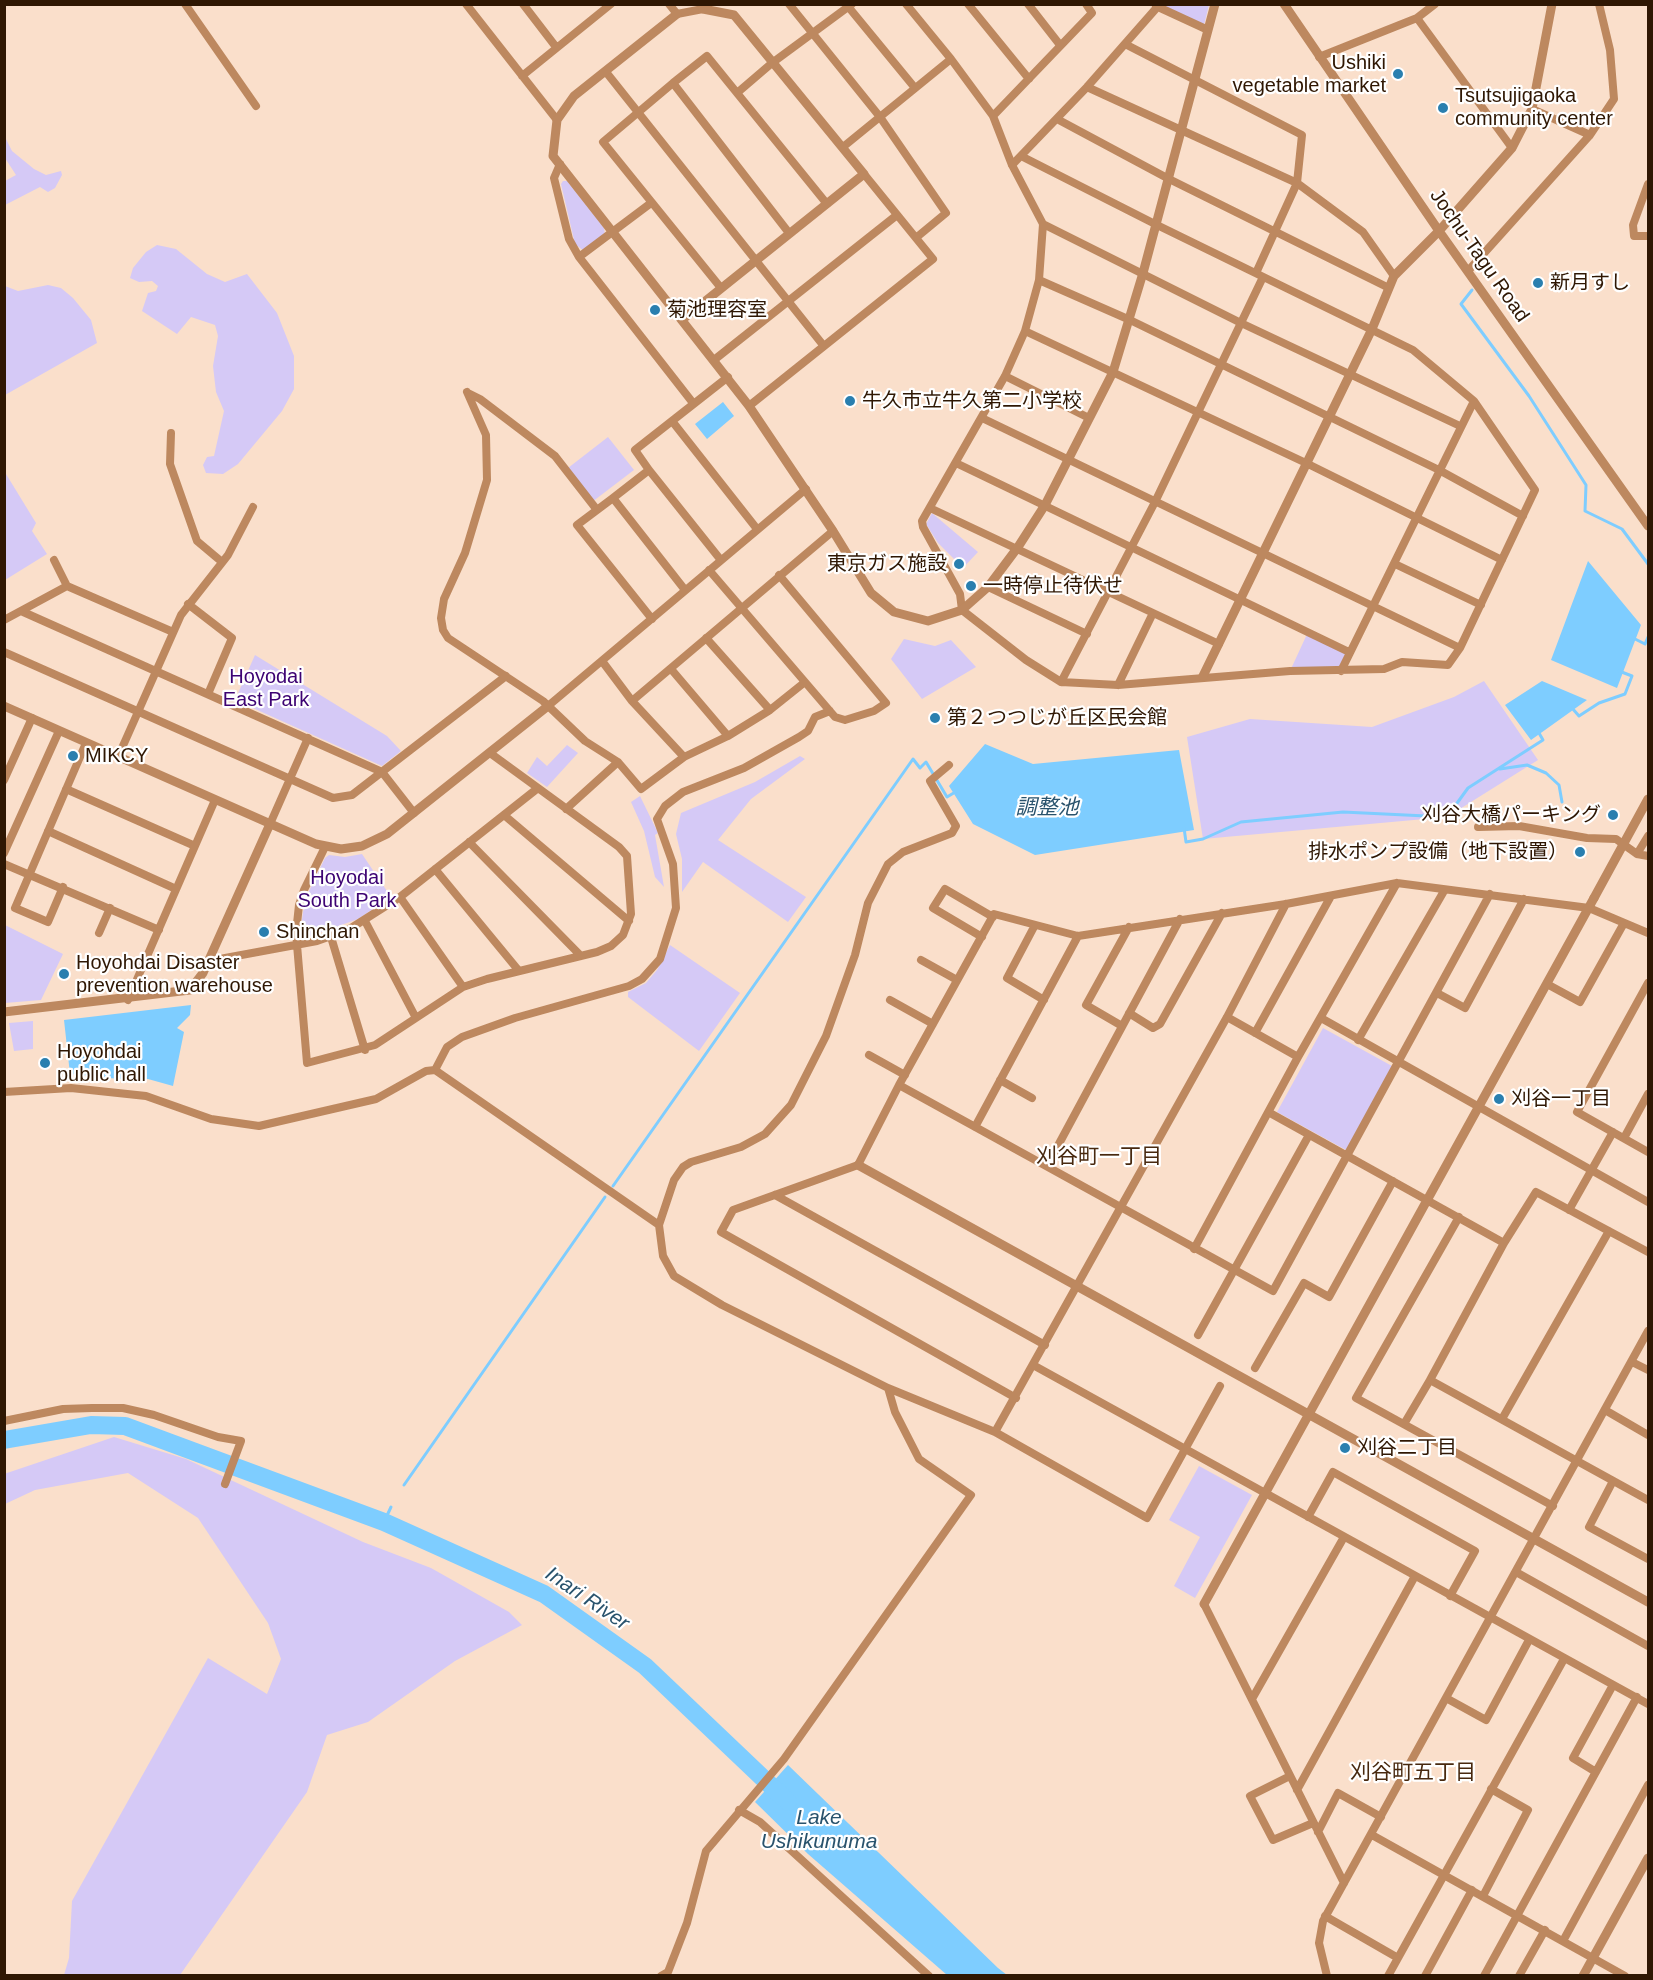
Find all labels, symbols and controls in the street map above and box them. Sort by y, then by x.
place label: Ushiki vegetable market [1233,51,1386,98]
marker: Ushiki vegetable market [1391,67,1405,81]
place label: Tsutsujigaoka community center [1455,84,1613,131]
marker: Tsutsujigaoka community center [1436,101,1450,115]
street label: Jochu-Tagu Road [1424,185,1534,327]
place label: 新月すし [1550,271,1630,295]
marker: 新月すし [1531,276,1545,290]
place label: 菊池理容室 [667,298,767,322]
marker: 菊池理容室 [648,303,662,317]
place label: 牛久市立牛久第二小学校 [862,389,1082,413]
marker: 牛久市立牛久第二小学校 [843,394,857,408]
place label: 東京ガス施設 [827,552,947,576]
marker: 東京ガス施設 [952,557,966,571]
place label: 一時停止待伏せ [983,574,1123,598]
marker: 一時停止待伏せ [964,579,978,593]
park label: Hoyodai East Park [223,665,309,712]
place label: 第２つつじが丘区民会館 [947,706,1167,730]
marker: 第２つつじが丘区民会館 [928,711,942,725]
place label: MIKCY [85,744,148,768]
marker: MIKCY [66,749,80,763]
water label: 調整池 [1016,795,1078,821]
place label: 刈谷大橋パーキング [1421,803,1601,827]
marker: 刈谷大橋パーキング [1606,808,1620,822]
place label: 排水ポンプ設備（地下設置） [1308,840,1568,864]
marker: 排水ポンプ設備（地下設置） [1573,845,1587,859]
park label: Hoyodai South Park [298,866,396,913]
place label: Shinchan [276,920,359,944]
marker: Shinchan [257,925,271,939]
place label: Hoyohdai Disaster prevention warehouse [76,951,273,998]
marker: Hoyohdai Disaster prevention warehouse [57,967,71,981]
place label: Hoyohdai public hall [57,1040,146,1087]
marker: Hoyohdai public hall [38,1056,52,1070]
place label: 刈谷一丁目 [1511,1087,1611,1111]
marker: 刈谷一丁目 [1492,1092,1506,1106]
district label: 刈谷町一丁目 [1036,1144,1162,1170]
place label: 刈谷二丁目 [1357,1436,1457,1460]
marker: 刈谷二丁目 [1338,1441,1352,1455]
water label: Inari River [540,1562,634,1636]
district label: 刈谷町五丁目 [1350,1760,1476,1786]
water label: Lake Ushikunuma [761,1805,877,1855]

